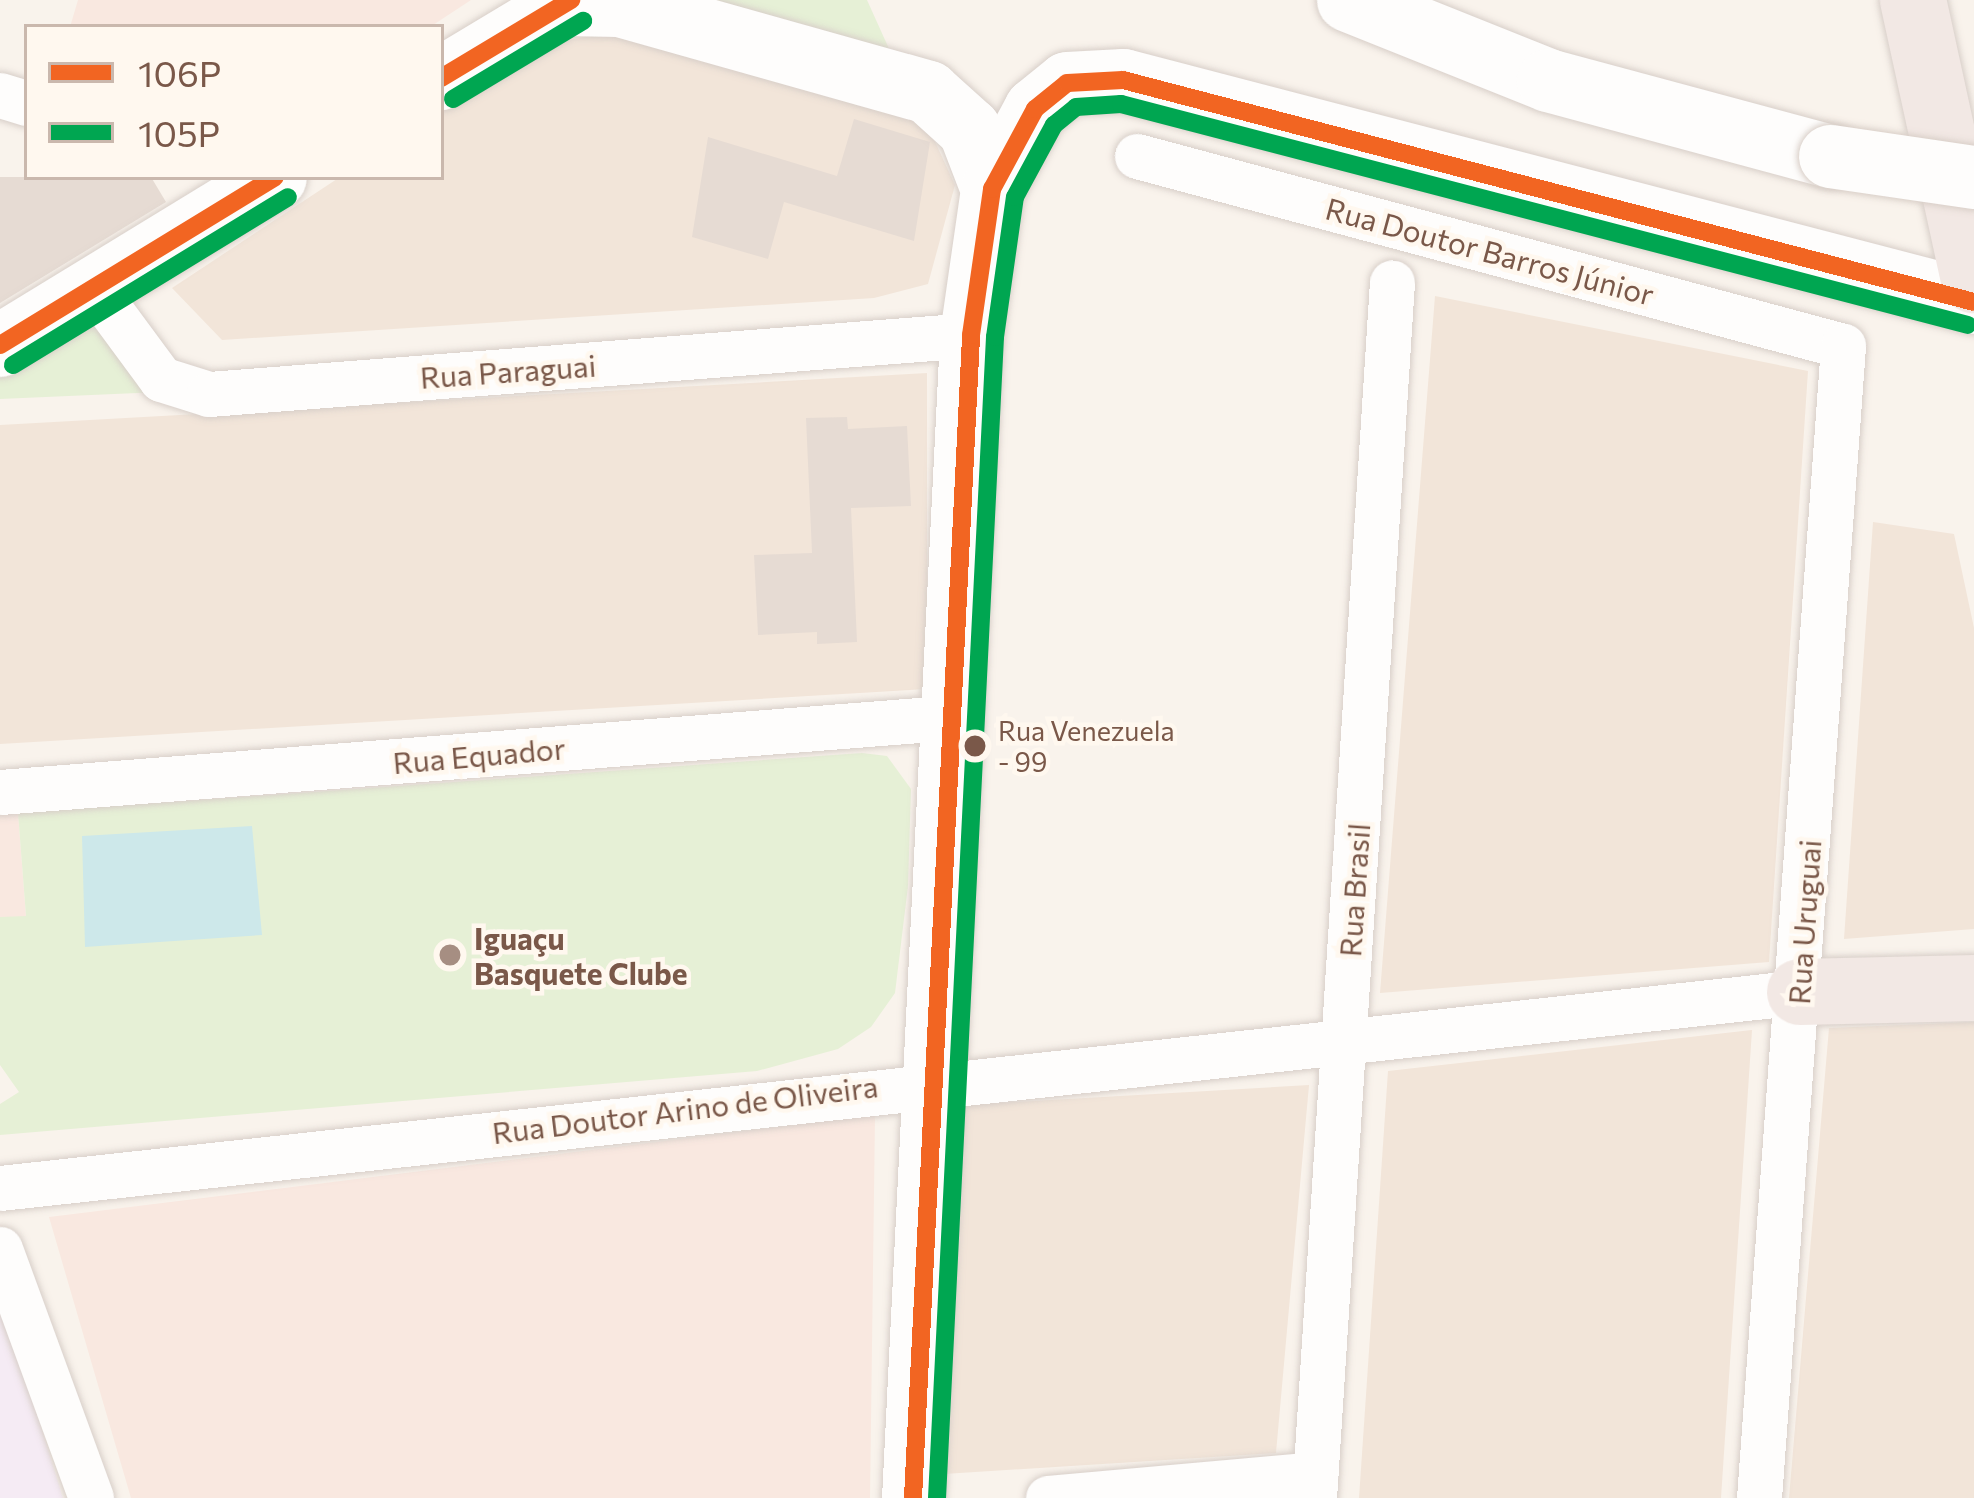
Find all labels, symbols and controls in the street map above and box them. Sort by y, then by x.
legend [24,24,444,180]
text: 106P [138,50,221,94]
text: 105P [138,110,220,154]
street label: Rua Doutor Barros Júnior [1322,190,1658,312]
street label: Rua Paraguai [419,347,597,395]
place label: Rua Venezuela - 99 [998,714,1175,777]
street label: Rua Equador [391,730,567,780]
marker: Rua Venezuela - 99 [964,735,986,757]
street label: Rua Brasil [1331,822,1377,958]
street label: Rua Uruguai [1780,838,1828,1006]
place label: Iguaçu Basquete Clube [474,920,688,990]
marker: Iguaçu Basquete Clube [437,942,463,968]
street label: Rua Doutor Arino de Oliveira [490,1067,880,1151]

